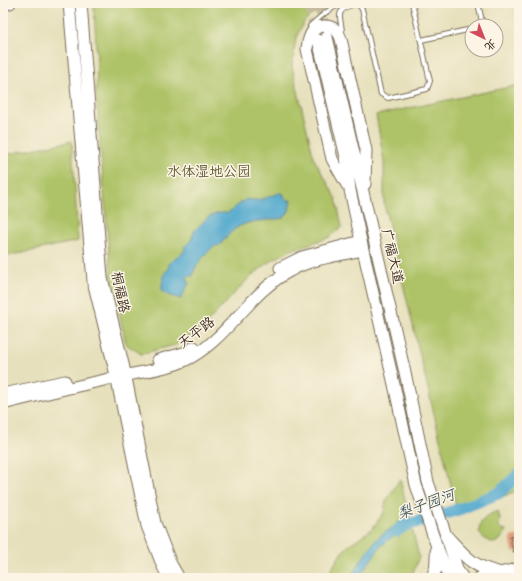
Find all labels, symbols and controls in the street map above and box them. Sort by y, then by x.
north arrow [464,18,504,58]
text: 北 [481,35,500,54]
park label: 水体湿地公园 [167,162,251,183]
street label: 广福大道 [375,227,408,286]
street label: 桐福路 [105,270,134,315]
street label: 天平路 [174,312,220,354]
water label: 梨子园河 [394,483,461,526]

